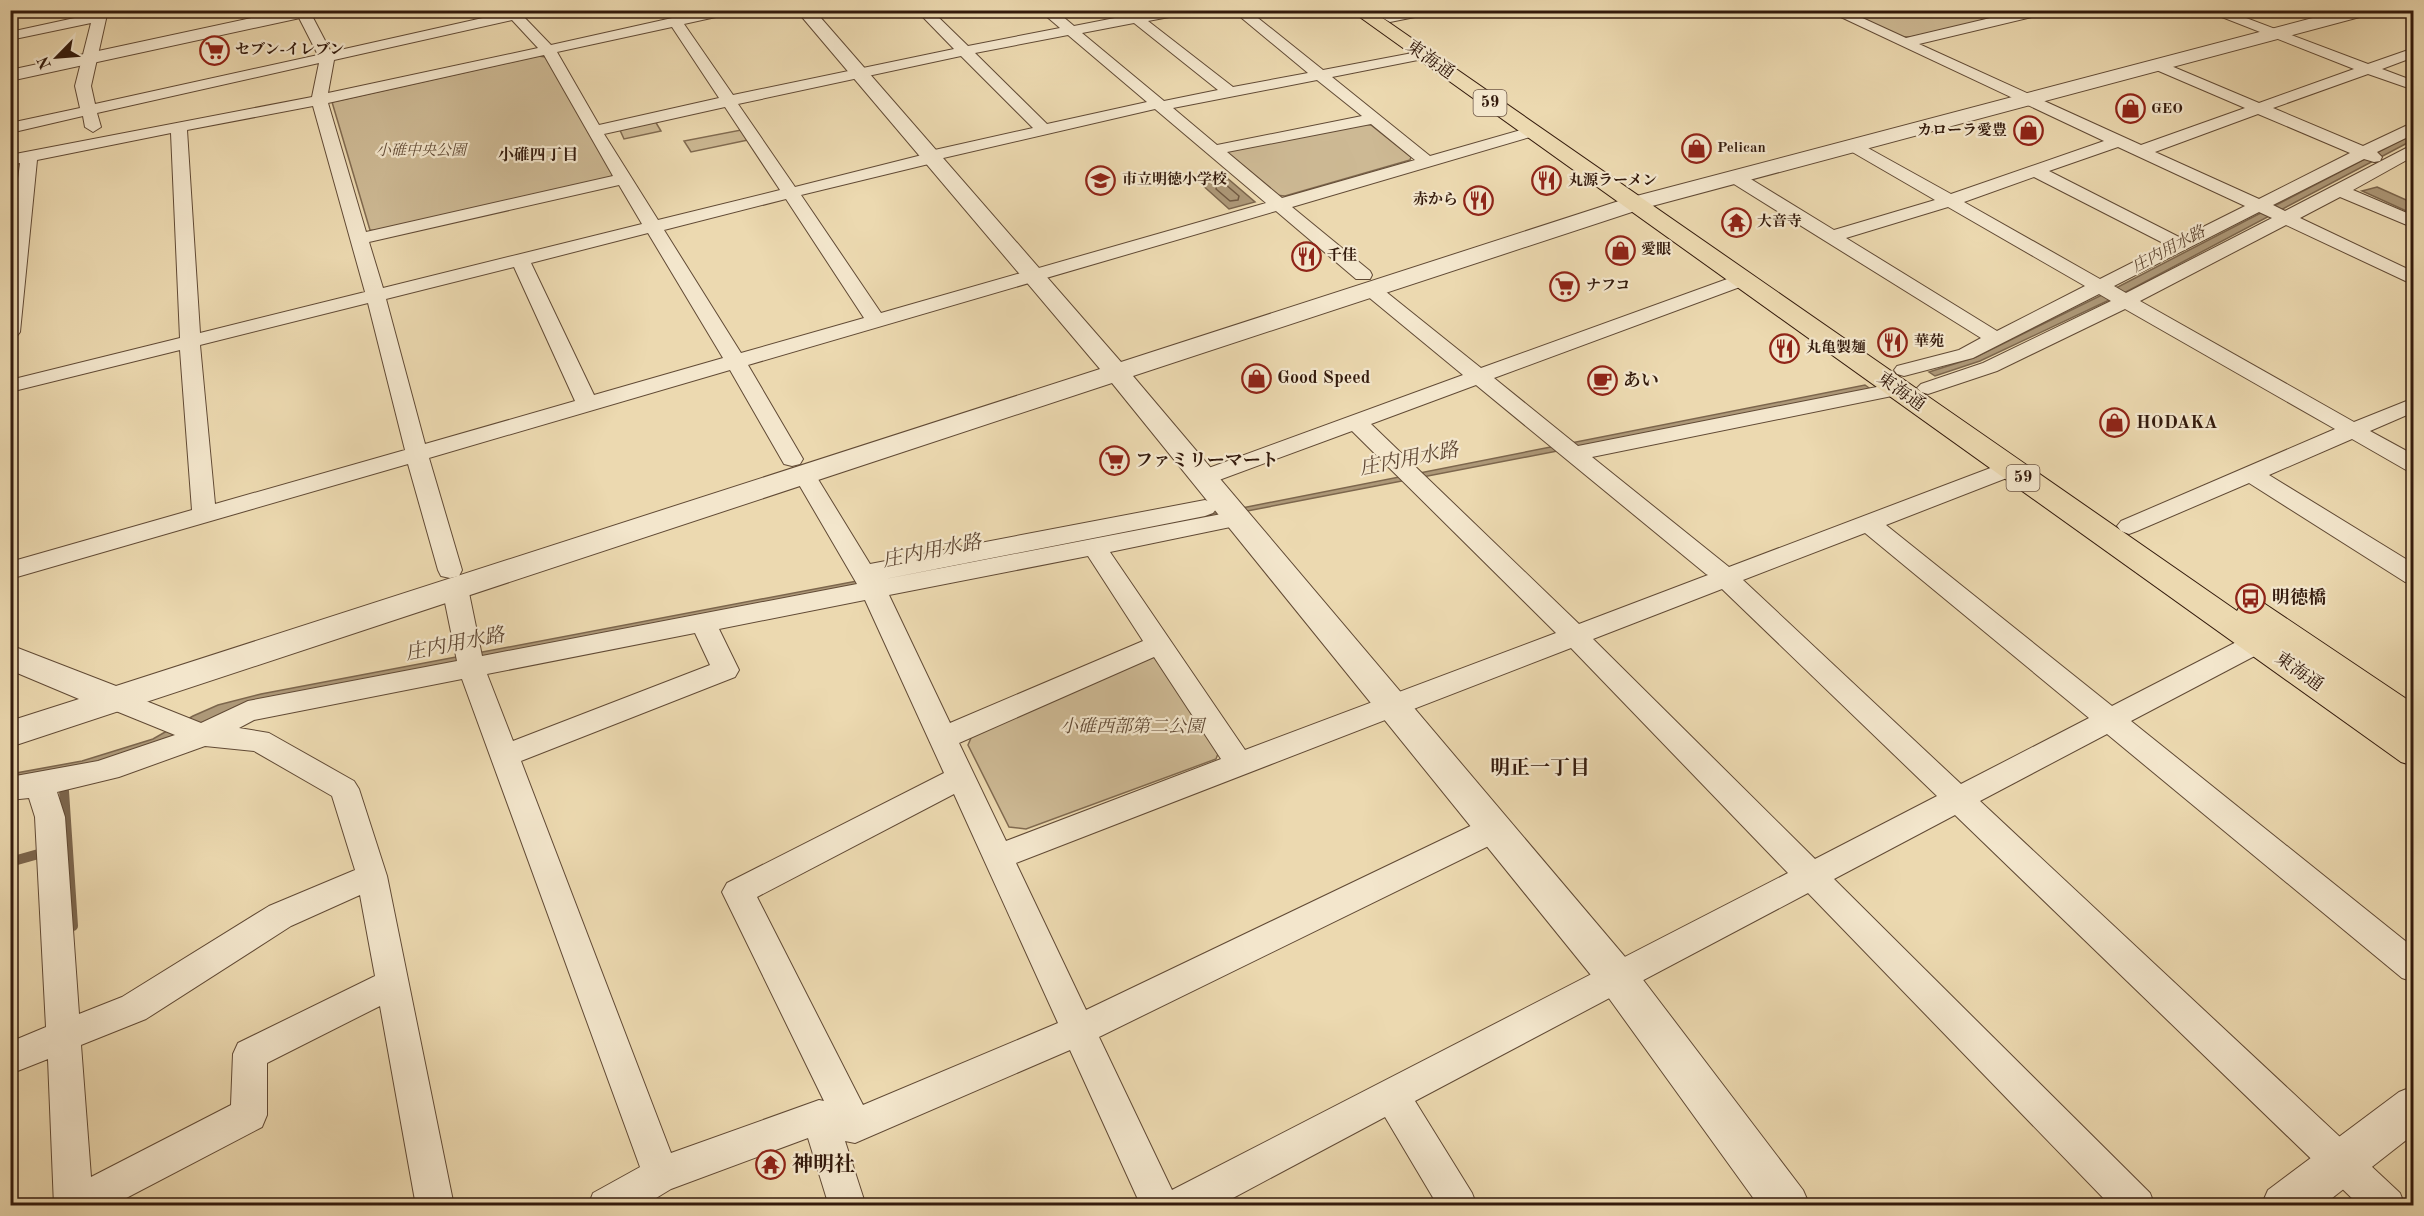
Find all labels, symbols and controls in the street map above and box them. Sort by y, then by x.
north arrow [27,27,87,87]
supermarket icon: セブン-イレブン [198,34,230,66]
street label: 東海通 [1403,36,1458,83]
place label: セブン-イレブン [235,41,344,58]
text: N [35,53,55,71]
road number: 59 [1474,90,1506,116]
shop icon: GEO [2114,93,2146,125]
place label: GEO [2151,102,2183,117]
shop icon: カローラ愛豊 [2012,115,2044,147]
place label: カローラ愛豊 [1917,122,2007,139]
shop icon: Pelican [1680,132,1712,164]
place label: Pelican [1717,141,1766,156]
park label: 小碓中央公園 [376,142,469,159]
district label: 小碓四丁目 [498,146,578,164]
school or university icon: 市立明徳小学校 [1085,164,1117,196]
restaurant icon: 丸源ラーメン [1531,165,1563,197]
place label: 市立明徳小学校 [1122,171,1227,188]
place label: 丸源ラーメン [1568,172,1657,189]
restaurant icon: 赤から [1463,184,1495,216]
place label: 赤から [1413,191,1458,208]
temple icon: 大音寺 [1720,206,1752,238]
place label: 大音寺 [1757,213,1802,230]
water label: 庄内用水路 [2129,222,2209,276]
shop icon: 愛眼 [1604,234,1636,266]
restaurant icon: 千佳 [1290,240,1322,272]
place label: 愛眼 [1641,241,1671,258]
place label: 千佳 [1327,247,1357,264]
supermarket icon: ナフコ [1549,270,1581,302]
place label: ナフコ [1586,278,1630,294]
restaurant icon: 華苑 [1877,326,1909,358]
restaurant icon: 丸亀製麺 [1769,332,1801,364]
place label: 華苑 [1914,333,1944,350]
place label: 丸亀製麺 [1806,339,1866,356]
shop icon: Good Speed [1240,362,1272,394]
cafe icon: あい [1586,365,1618,397]
street label: 東海通 [1874,368,1929,415]
place label: Good Speed [1277,369,1371,387]
place label: あい [1623,371,1659,390]
shop icon: HODAKA [2099,407,2131,439]
place label: HODAKA [2136,414,2218,432]
water label: 庄内用水路 [1358,438,1462,479]
supermarket icon: ファミリーマート [1098,445,1130,477]
place label: ファミリーマート [1135,451,1279,470]
road number: 59 [2006,465,2040,491]
water label: 庄内用水路 [881,530,985,571]
bus stop icon: 明徳橋 [2235,582,2267,614]
place label: 明徳橋 [2272,587,2326,607]
water label: 庄内用水路 [404,623,508,664]
street label: 東海通 [2272,648,2327,695]
park label: 小碓西部第二公園 [1060,716,1207,736]
district label: 明正一丁目 [1490,757,1590,779]
temple icon: 神明社 [755,1149,787,1181]
place label: 神明社 [792,1153,855,1176]

